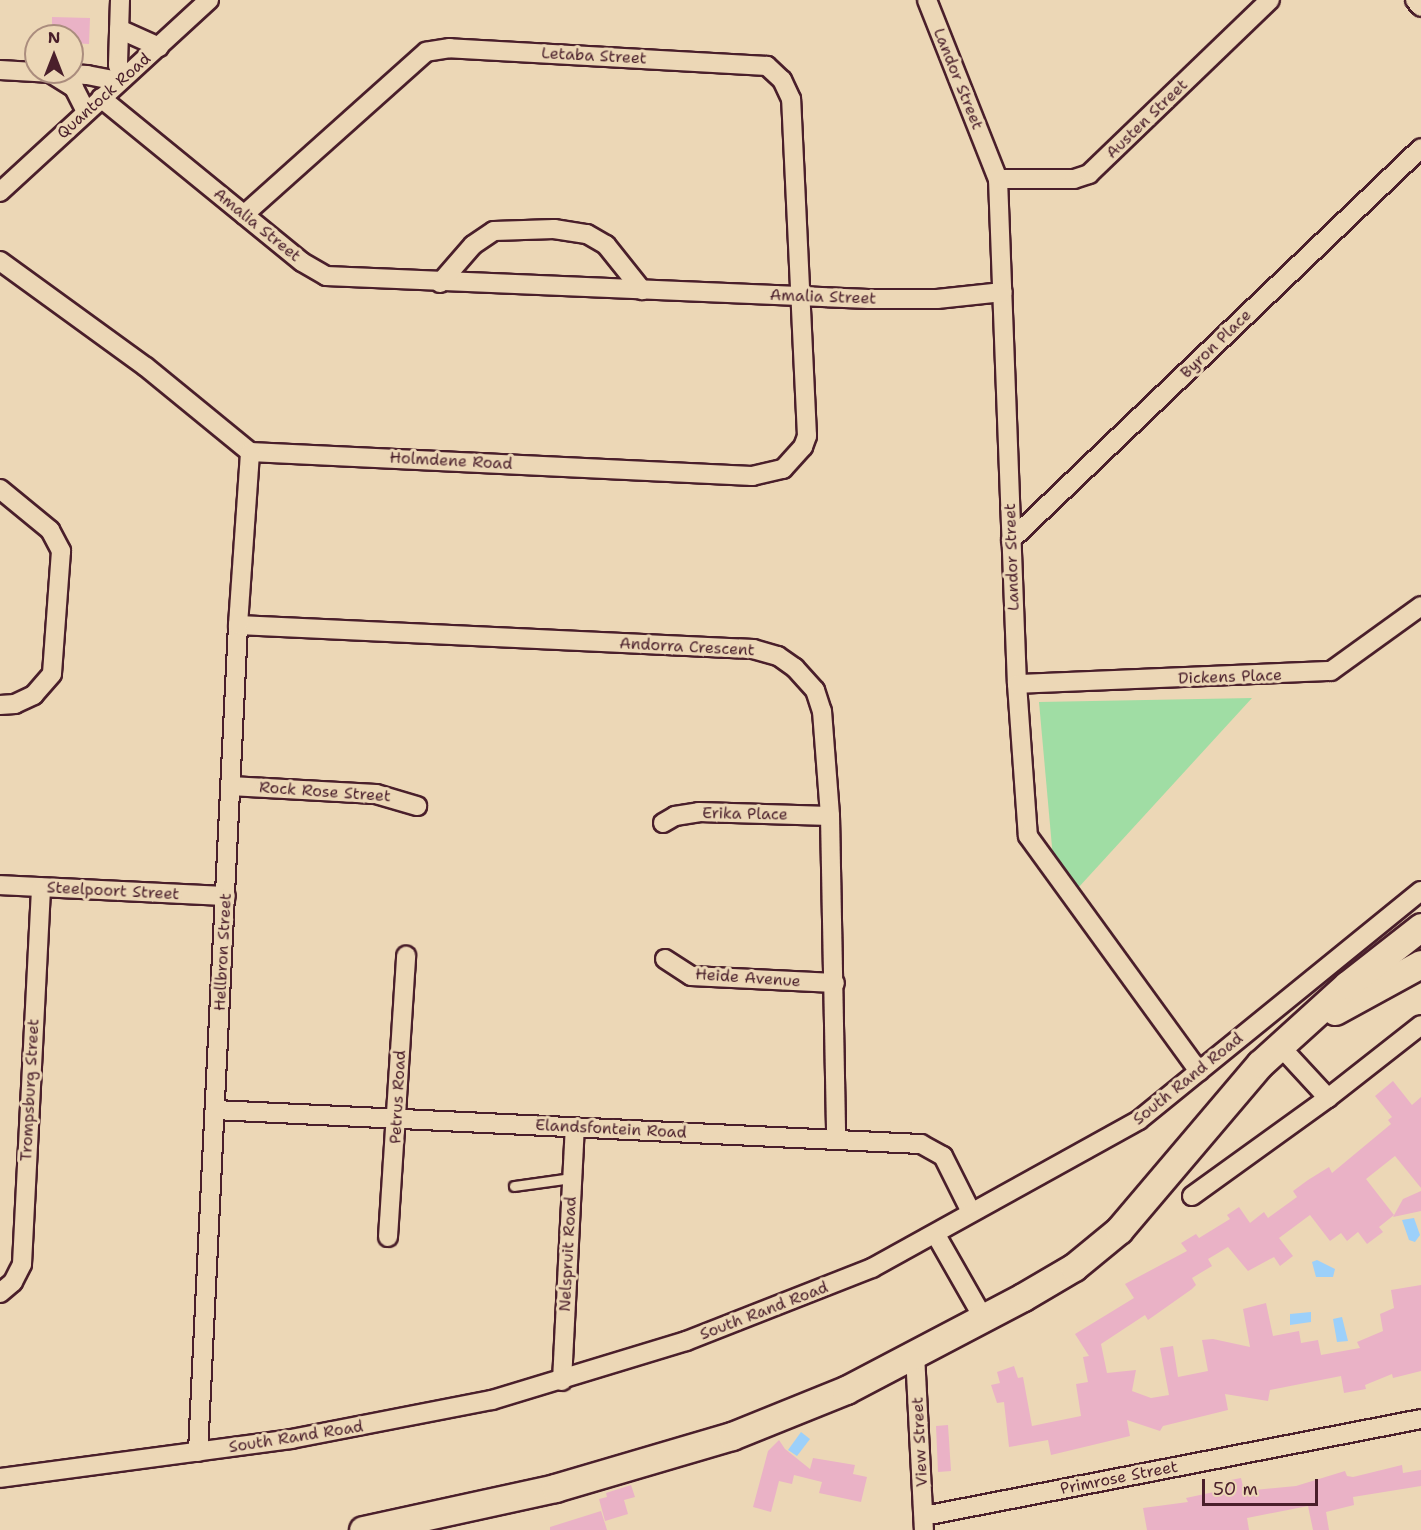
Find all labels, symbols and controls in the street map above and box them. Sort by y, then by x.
north arrow [24,24,84,84]
street label: Landor Street [929,25,987,133]
text: N [48,27,60,48]
street label: Letaba Street [541,44,647,68]
street label: Quantock Road [53,49,155,143]
street label: Austen Street [1102,75,1192,163]
street label: Amalia Street [210,184,304,266]
street label: Amalia Street [769,286,877,308]
street label: Byron Place [1177,306,1255,382]
street label: Holmdene Road [389,448,513,474]
street label: Landor Street [1001,503,1023,611]
street label: Andorra Crescent [619,634,755,660]
street label: Dickens Place [1178,666,1282,688]
street label: Rock Rose Street [258,778,392,806]
street label: Erika Place [702,804,788,824]
street label: Steelpoort Street [46,878,180,904]
street label: Hellbron Street [210,893,236,1011]
street label: Heide Avenue [695,965,801,991]
street label: Trompsburg Street [17,1018,43,1162]
street label: South Rand Road [1129,1029,1247,1129]
street label: Petrus Road [386,1050,410,1144]
street label: Elandsfontein Road [535,1115,687,1143]
street label: Nelspruit Road [555,1196,581,1312]
street label: South Rand Road [697,1278,831,1344]
street label: View Street [908,1396,932,1488]
street label: South Rand Road [227,1417,365,1457]
street label: Primrose Street [1059,1457,1179,1499]
scale bar [1205,1467,1320,1505]
text: 50 m [1213,1477,1258,1501]

